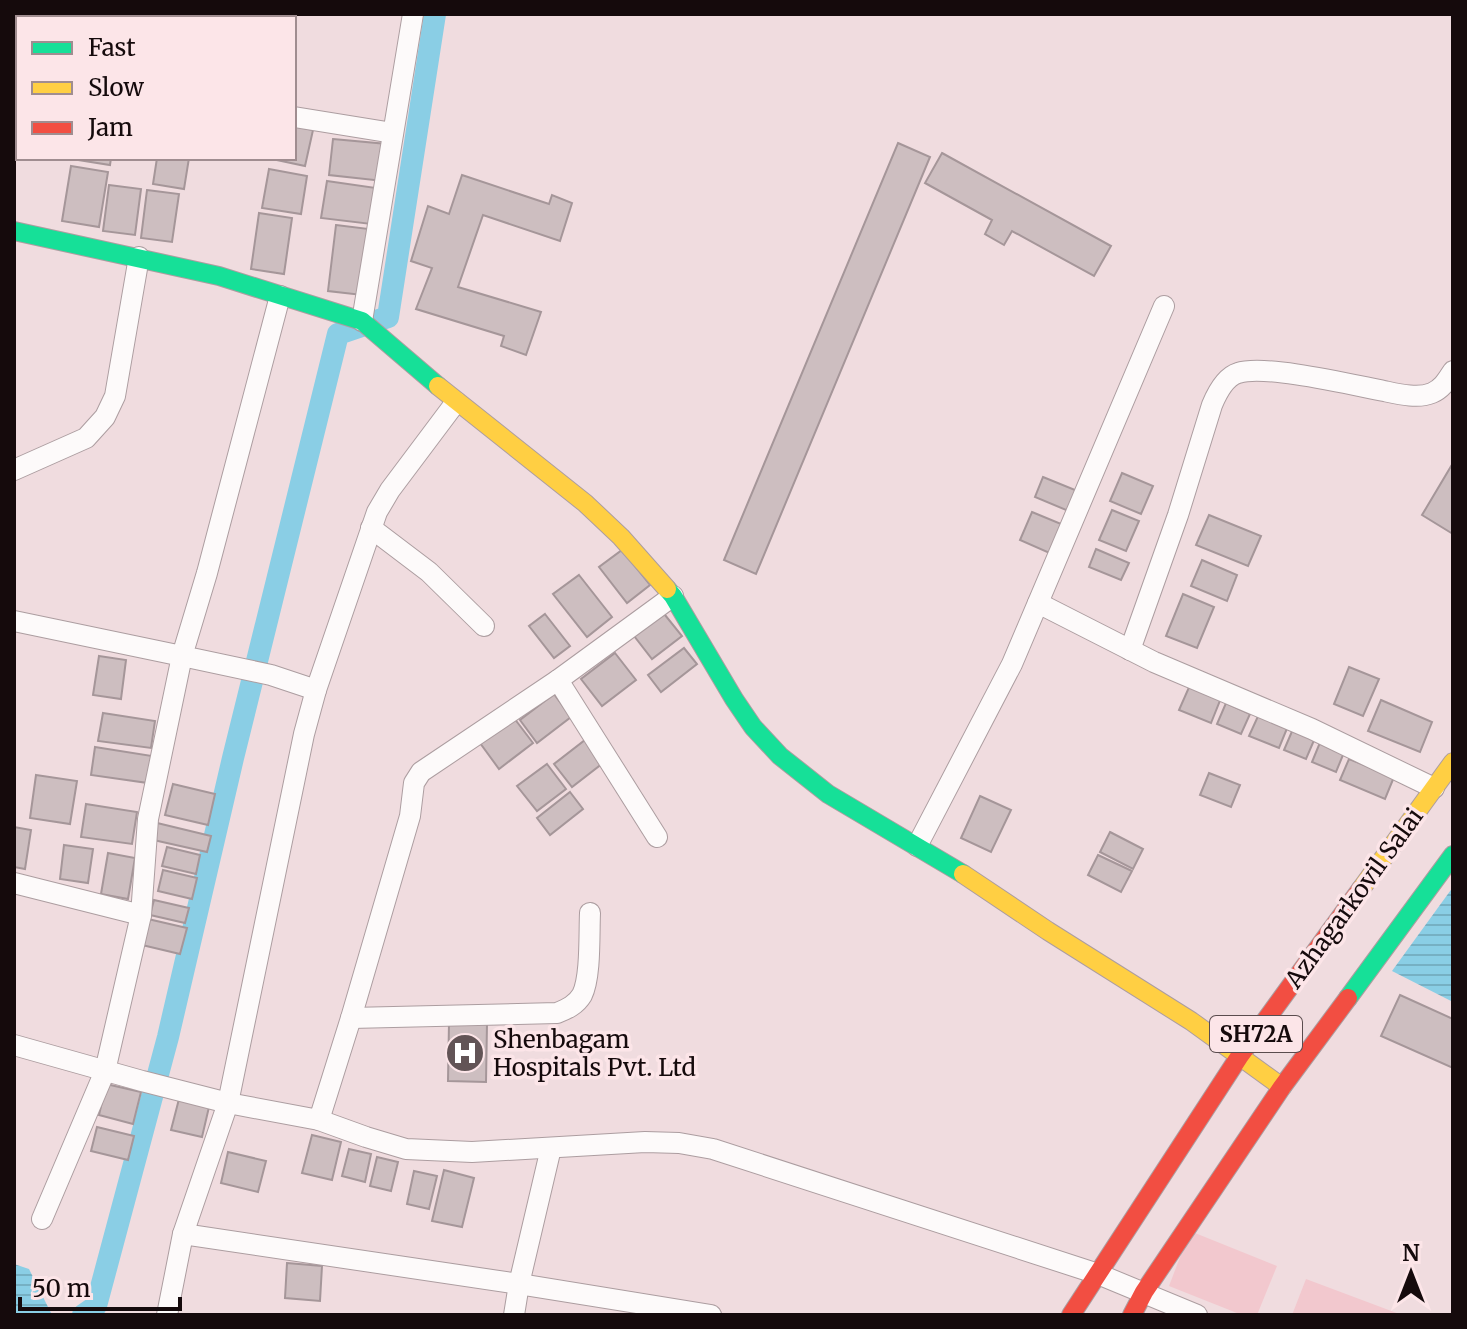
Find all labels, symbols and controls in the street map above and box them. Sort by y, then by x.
legend [16,16,296,160]
text: Fast [88,32,136,63]
text: Slow [88,72,144,103]
text: Jam [87,112,133,143]
street label: Azhagarkovil Salai [1278,802,1430,995]
road number: SH72A [1210,1016,1302,1052]
place label: Shenbagam Hospitals Pvt. Ltd [493,1024,696,1083]
hospital icon: Shenbagam Hospitals Pvt. Ltd [444,1032,486,1074]
north arrow [1371,1233,1451,1313]
text: N [1402,1239,1420,1267]
scale bar [20,1261,180,1311]
text: 50 m [32,1273,91,1304]

